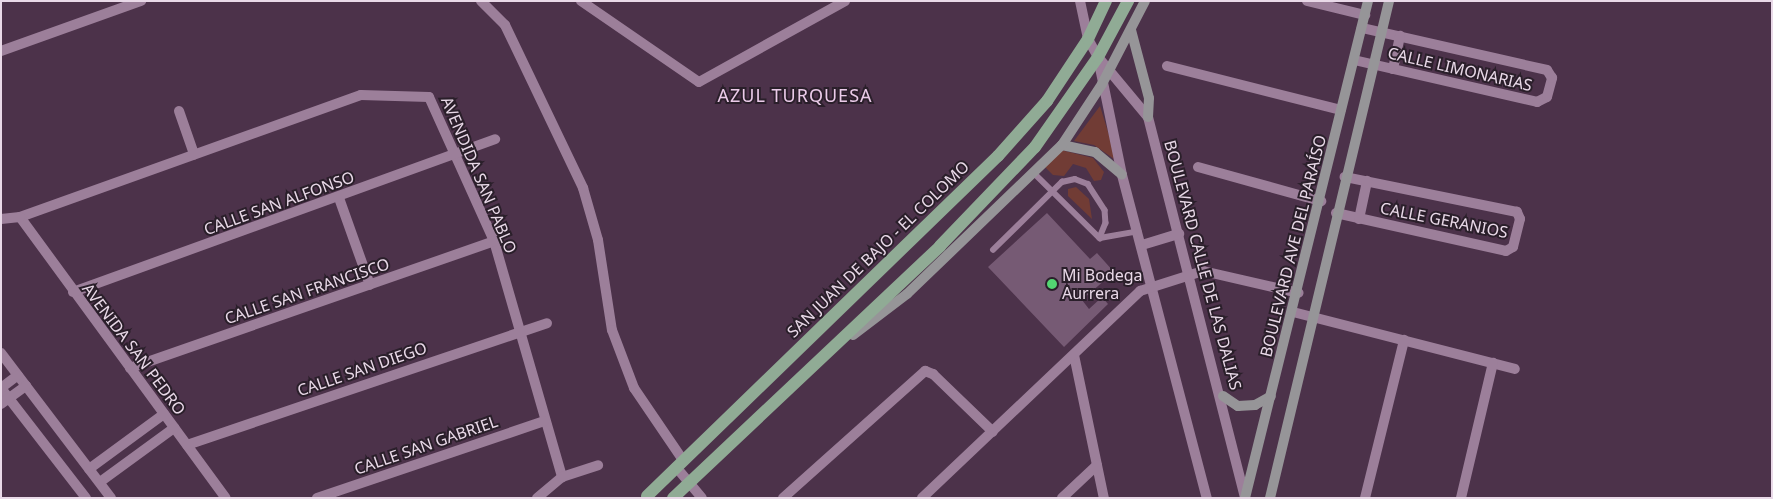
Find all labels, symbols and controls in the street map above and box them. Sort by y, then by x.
street label: CALLE LIMONARIAS [1386,43,1534,95]
district label: AZUL TURQUESA [716,84,874,106]
street label: AVENDIDA SAN PABLO [437,94,521,256]
street label: BOULEVARD AVE DEL PARAÍSO [1256,133,1330,359]
street label: BOULEVARD CALLE DE LAS DALIAS [1160,138,1246,392]
street label: SAN JUAN DE BAJO - EL COLOMO [783,157,973,341]
street label: CALLE SAN ALFONSO [201,167,357,239]
street label: CALLE GERANIOS [1378,198,1510,242]
street label: CALLE SAN FRANCISCO [222,254,392,328]
place label: Mi Bodega Aurrera [1062,265,1143,303]
marker: Mi Bodega Aurrera [1046,278,1058,290]
street label: AVENIDA SAN PEDRO [78,280,190,418]
street label: CALLE SAN DIEGO [295,338,429,400]
street label: CALLE SAN GABRIEL [352,411,500,479]

